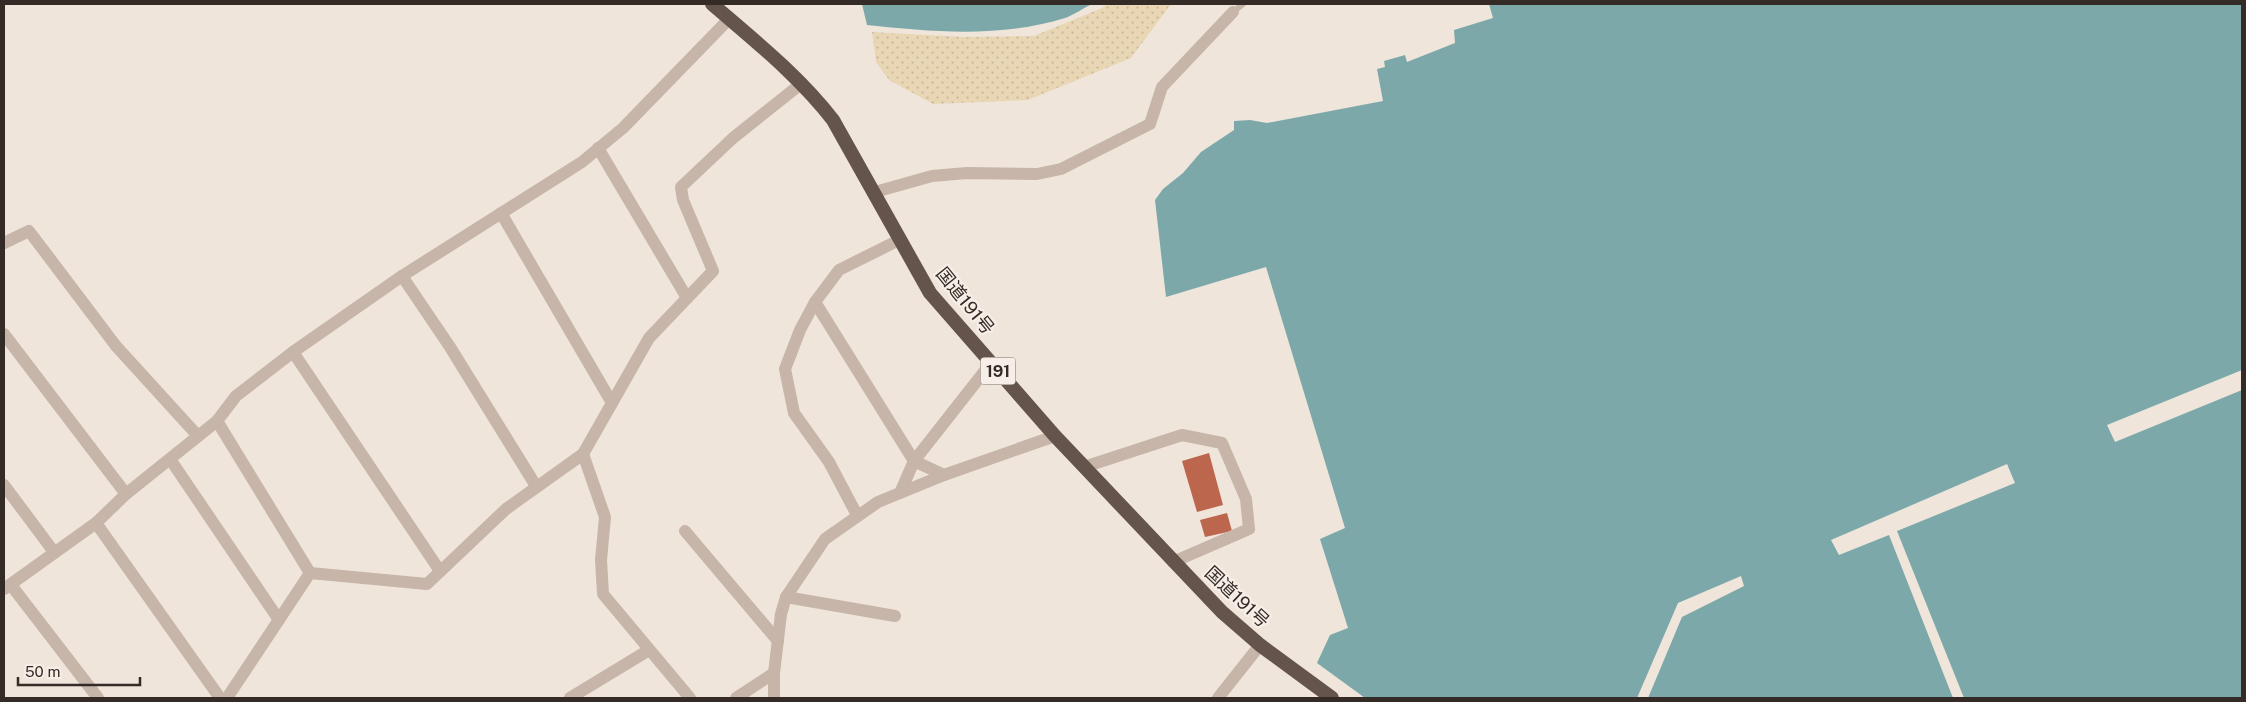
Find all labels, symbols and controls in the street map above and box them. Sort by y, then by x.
street label: 国道191号 [932,263,999,338]
road number: 191 [980,358,1016,384]
street label: 国道191号 [1201,562,1274,632]
scale bar [18,654,140,686]
text: 50 m [25,663,60,680]

